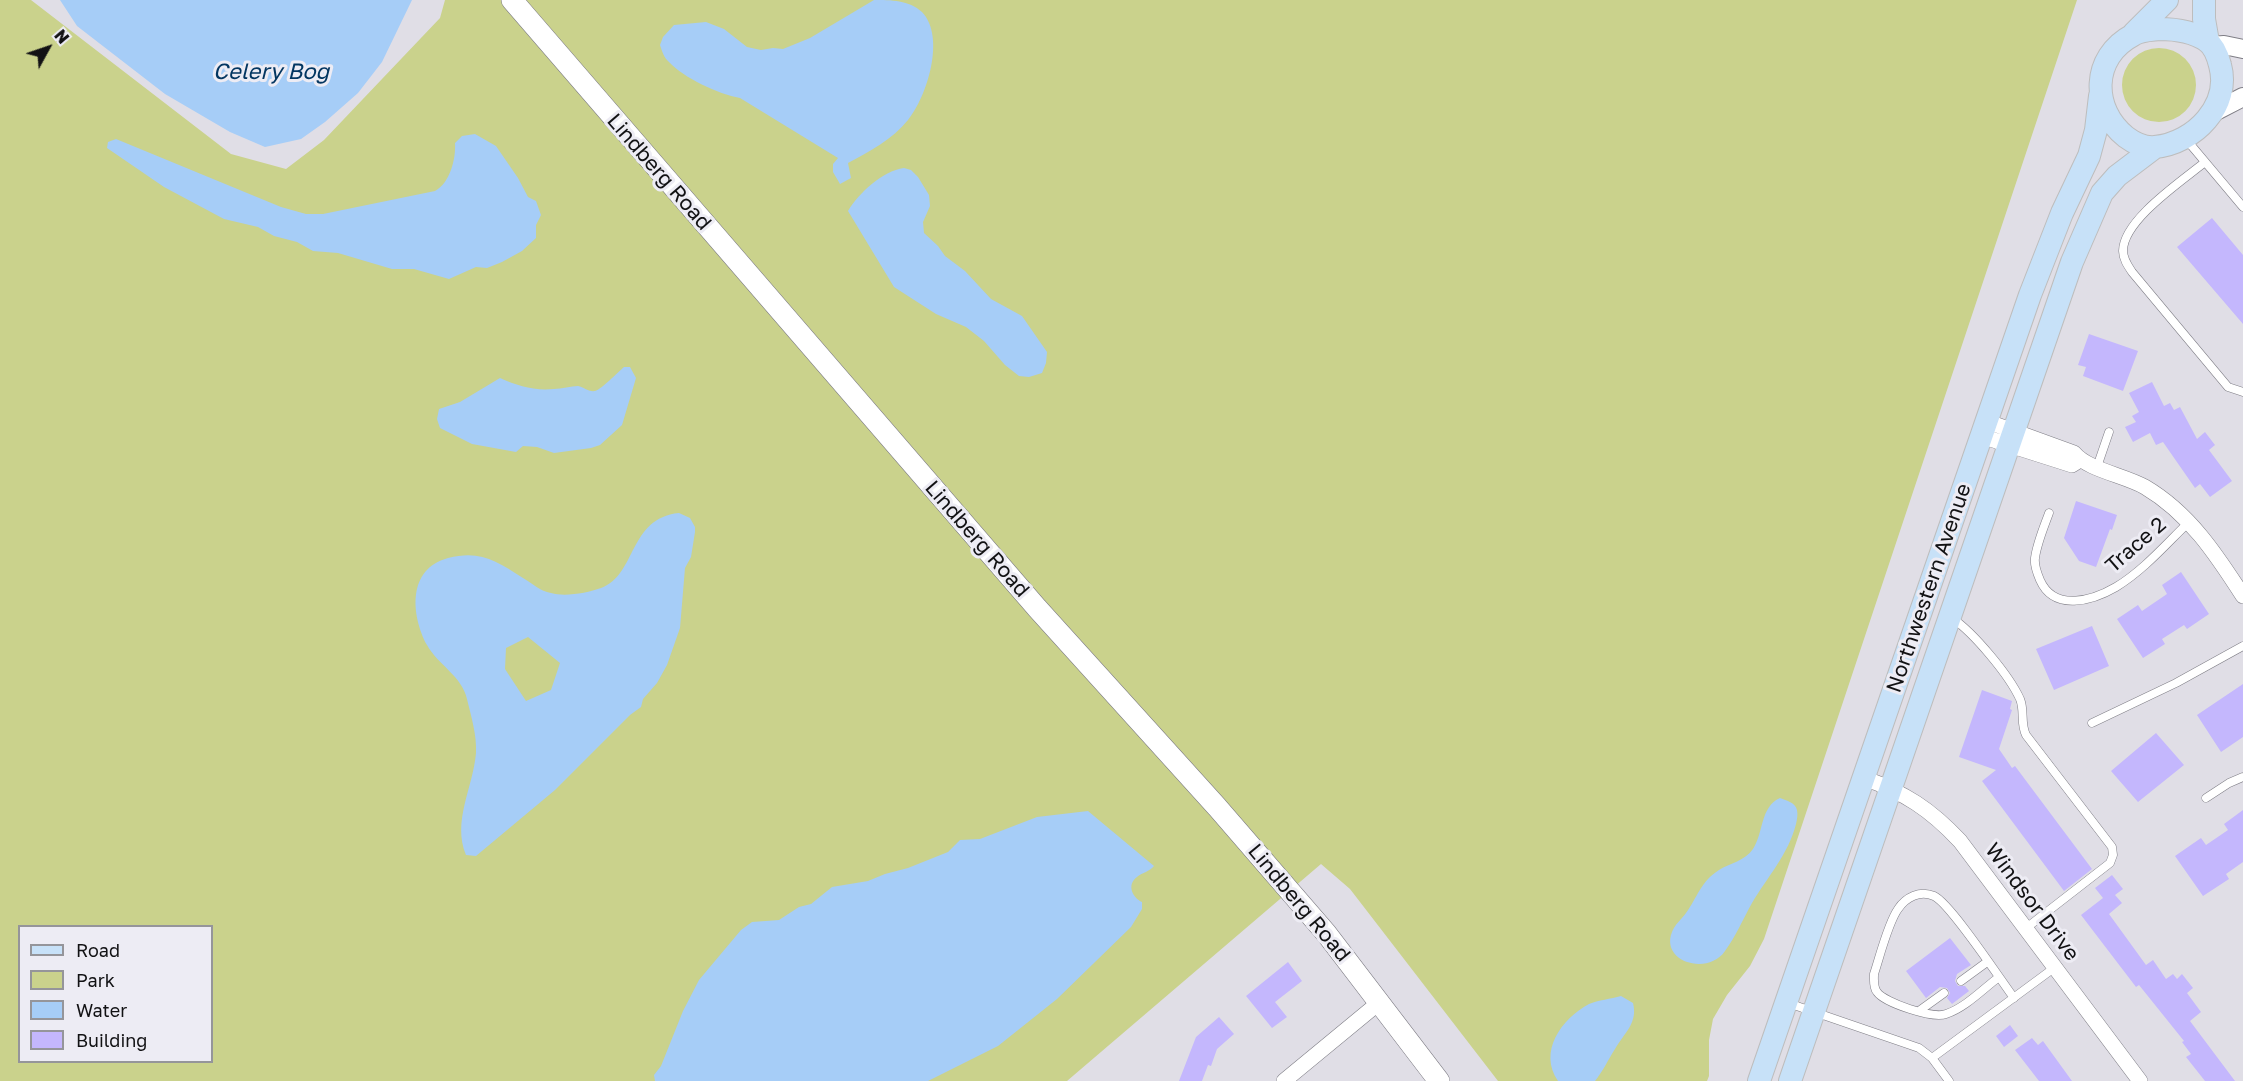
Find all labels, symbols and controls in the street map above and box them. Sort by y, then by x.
north arrow [18,18,78,78]
text: N [50,25,73,48]
water label: Celery Bog [213,59,329,85]
street label: Lindberg Road [602,109,716,235]
street label: Lindberg Road [920,476,1034,602]
street label: Northwestern Avenue [1881,480,1977,696]
street label: Trace 2 [2101,512,2171,578]
street label: Windsor Drive [1980,838,2084,966]
street label: Lindberg Road [1242,839,1356,967]
legend [18,925,213,1063]
text: Road [76,939,120,961]
text: Park [76,969,115,991]
text: Water [76,999,127,1021]
text: Building [76,1029,147,1051]

